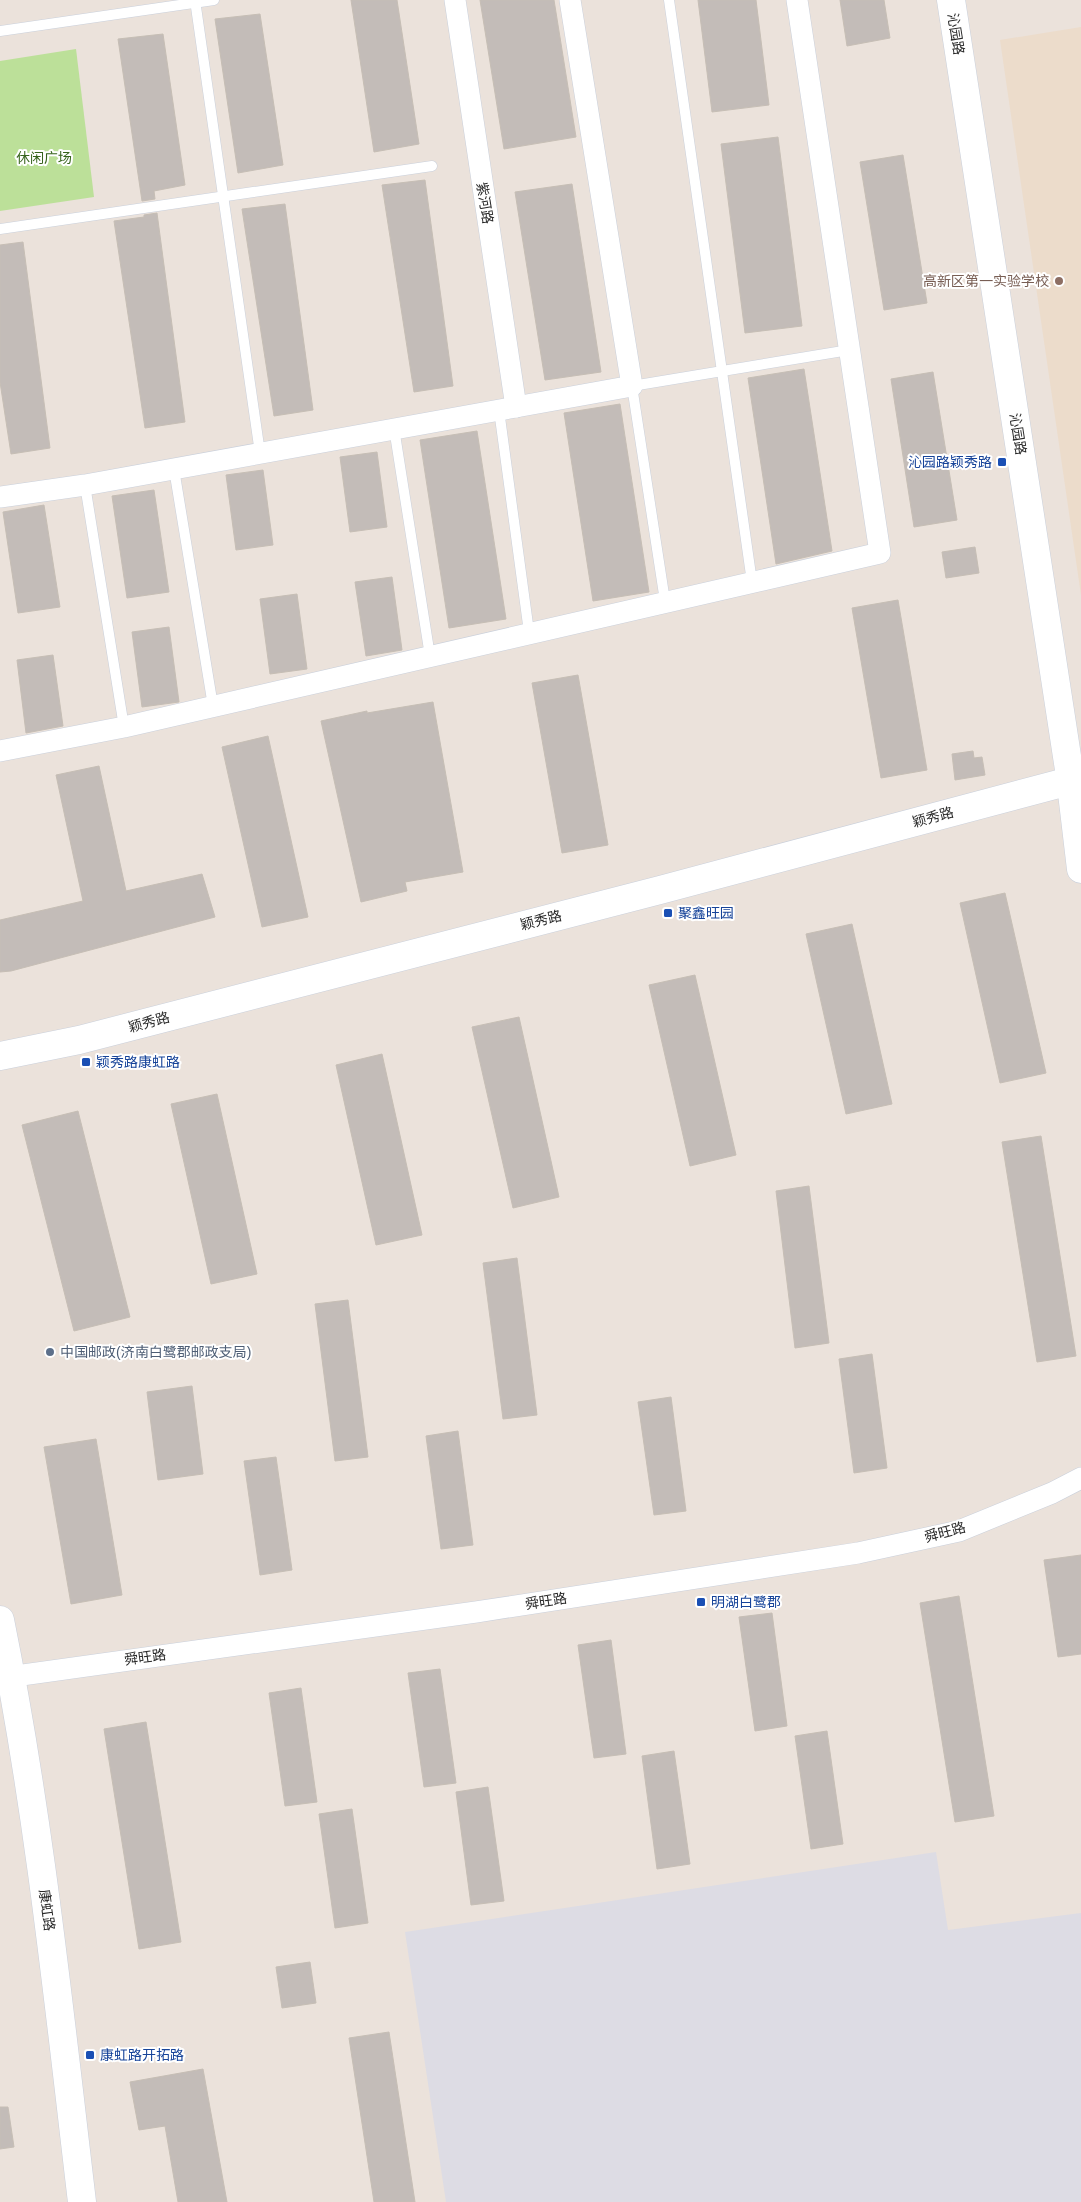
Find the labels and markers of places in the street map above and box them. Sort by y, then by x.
place label: 高新区第一实验学校 [923,273,1049,289]
marker: 高新区第一实验学校 [1053,275,1065,287]
place label: 沁园路颖秀路 [908,454,992,470]
marker: 沁园路颖秀路 [996,456,1008,468]
place label: 聚鑫旺园 [678,905,734,921]
marker: 聚鑫旺园 [662,907,674,919]
place label: 颖秀路康虹路 [96,1054,180,1070]
marker: 颖秀路康虹路 [80,1056,92,1068]
place label: 中国邮政(济南白鹭郡邮政支局) [60,1344,251,1360]
marker: 中国邮政(济南白鹭郡邮政支局) [44,1346,56,1358]
place label: 明湖白鹭郡 [711,1594,781,1610]
marker: 明湖白鹭郡 [695,1596,707,1608]
place label: 康虹路开拓路 [100,2047,184,2063]
marker: 康虹路开拓路 [84,2049,96,2061]

